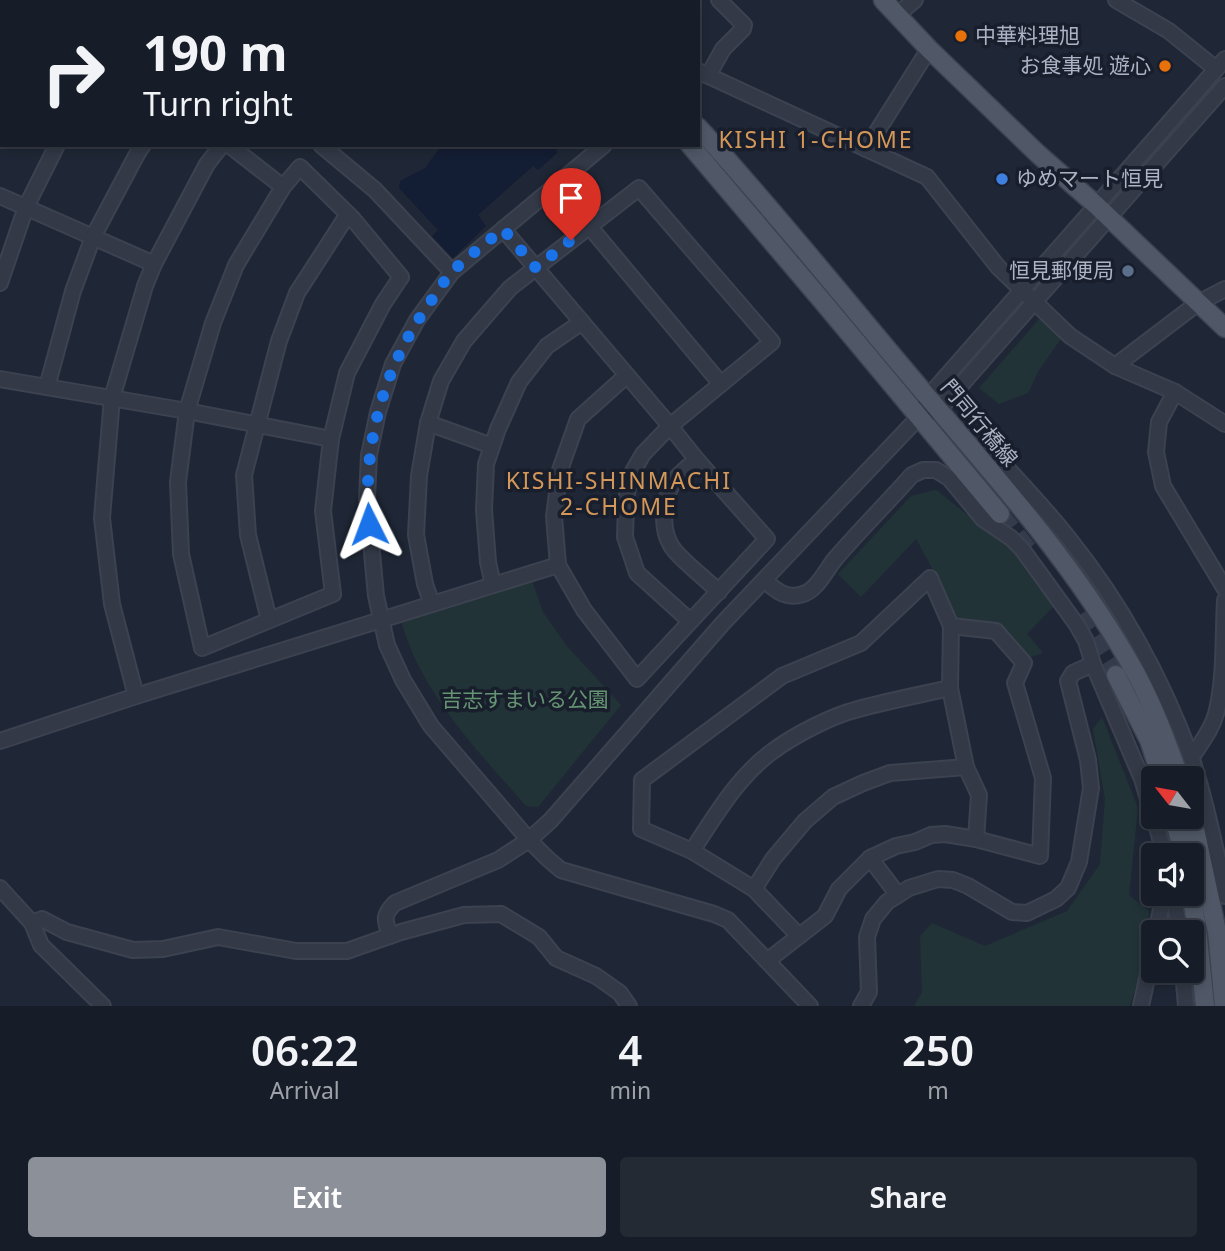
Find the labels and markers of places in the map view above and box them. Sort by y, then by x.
place label: 中華料理旭 [975,21,1080,49]
marker: 中華料理旭 [953,28,969,44]
place label: お食事処 遊心 [1020,51,1151,79]
marker: お食事処 遊心 [1157,58,1173,74]
place label: ゆめマート恒見 [1016,164,1163,192]
pin [541,168,601,240]
marker: ゆめマート恒見 [994,171,1010,187]
place label: 恒見郵便局 [1009,256,1114,284]
marker: 恒見郵便局 [1120,263,1136,279]

